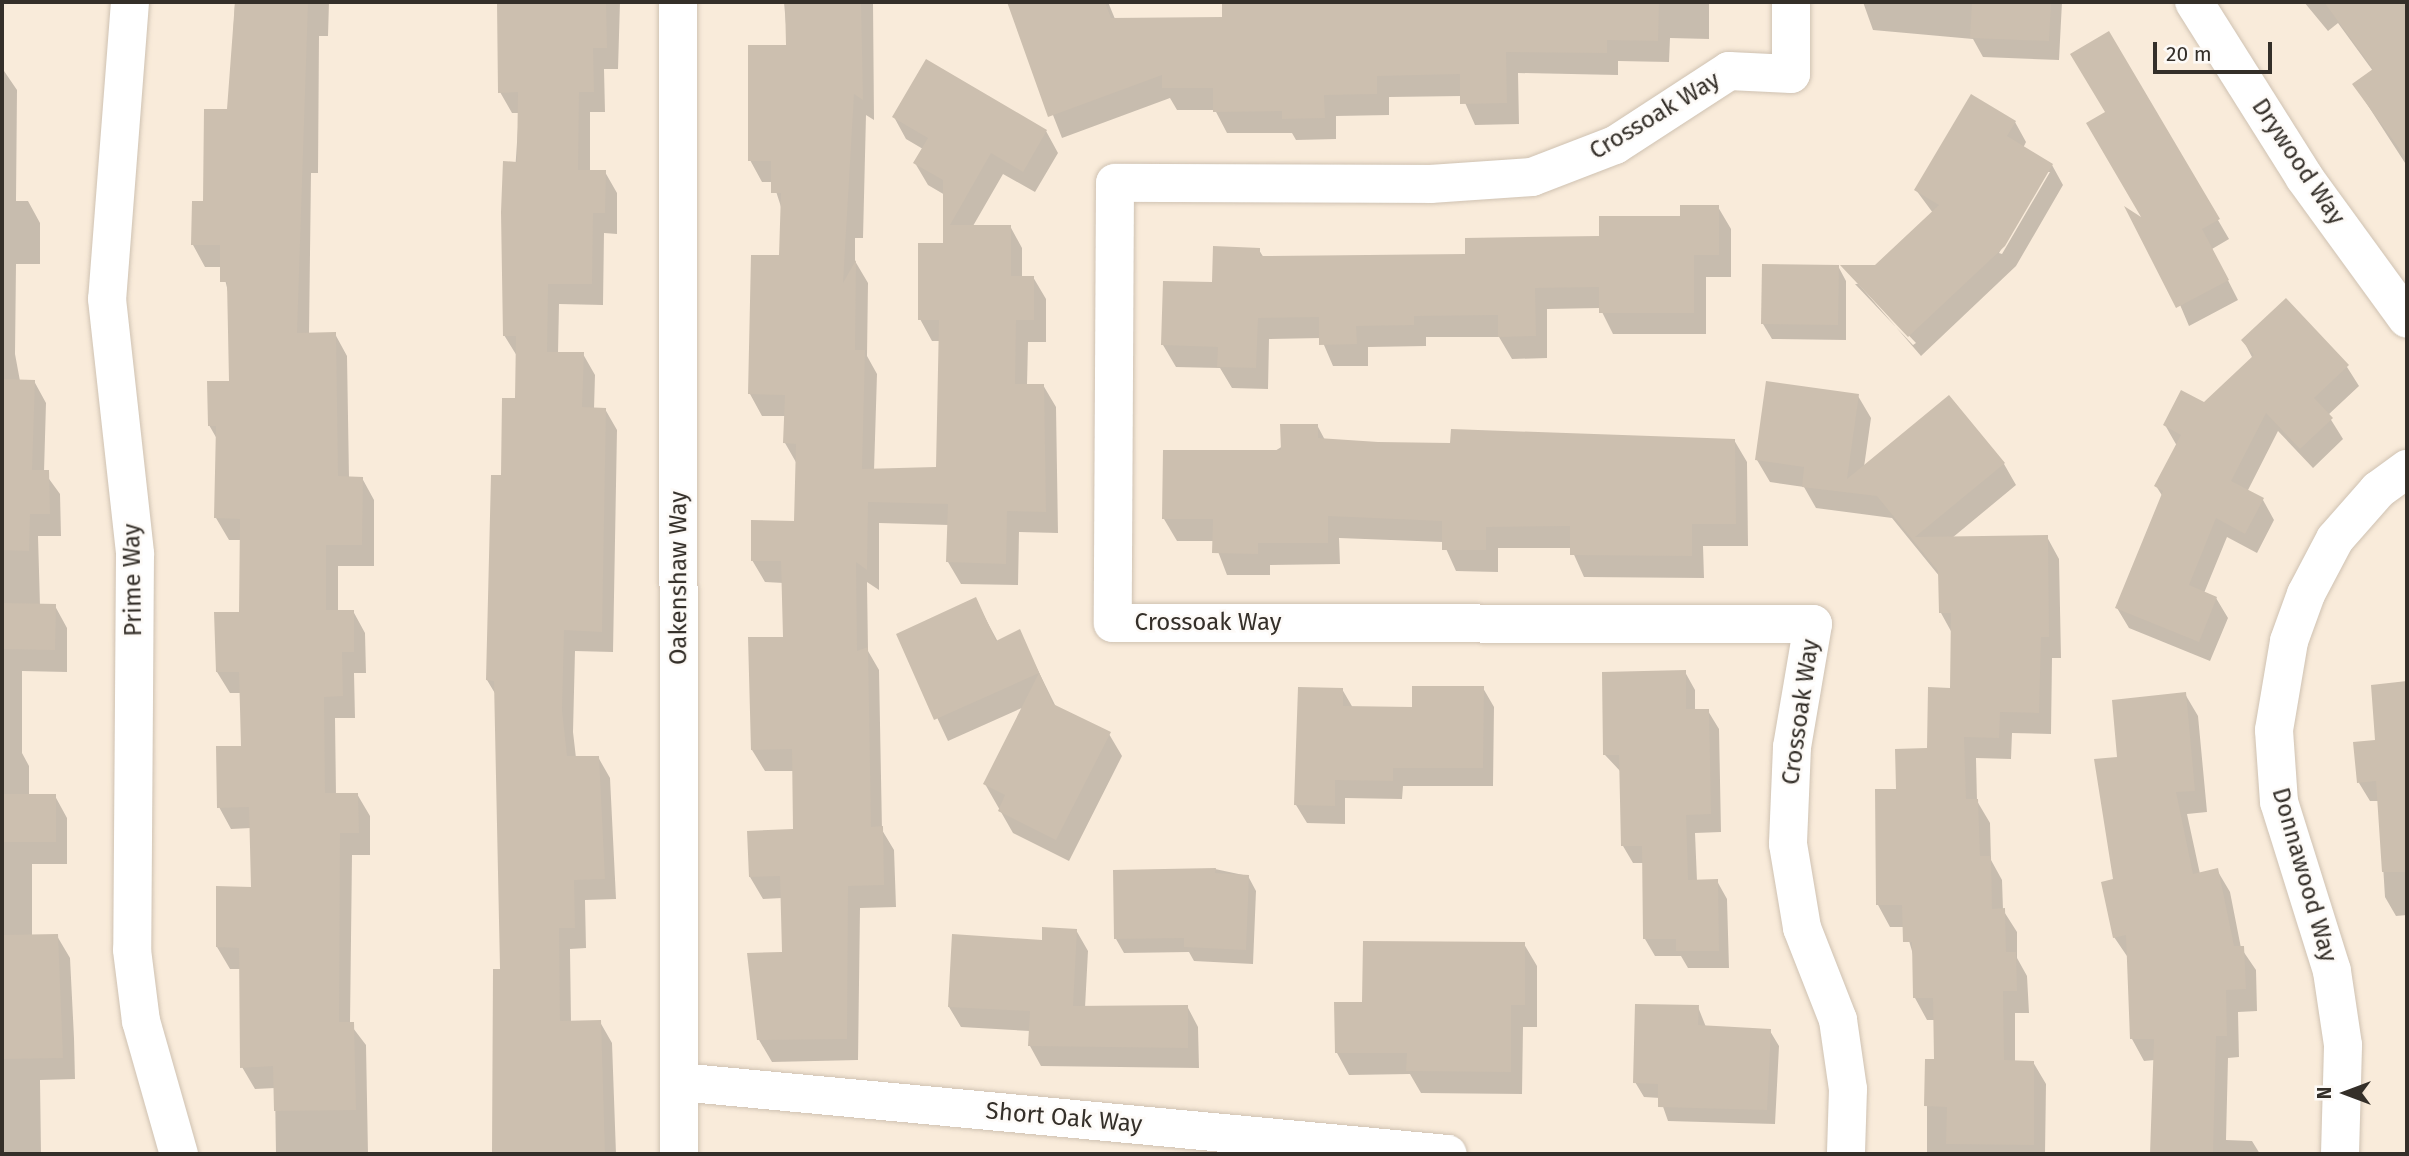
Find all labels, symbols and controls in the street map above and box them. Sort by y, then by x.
scale bar [2157,28,2276,72]
text: 20 m [2166,41,2212,67]
street label: Crossoak Way [1585,66,1725,166]
street label: Drywood Way [2245,93,2351,231]
street label: Oakenshaw Way [665,491,693,665]
street label: Prime Way [118,523,148,637]
street label: Crossoak Way [1135,609,1281,637]
street label: Crossoak Way [1777,637,1825,787]
street label: Donnawood Way [2265,784,2343,966]
north arrow [2311,1058,2381,1128]
text: N [2313,1087,2336,1099]
street label: Short Oak Way [984,1097,1144,1139]

